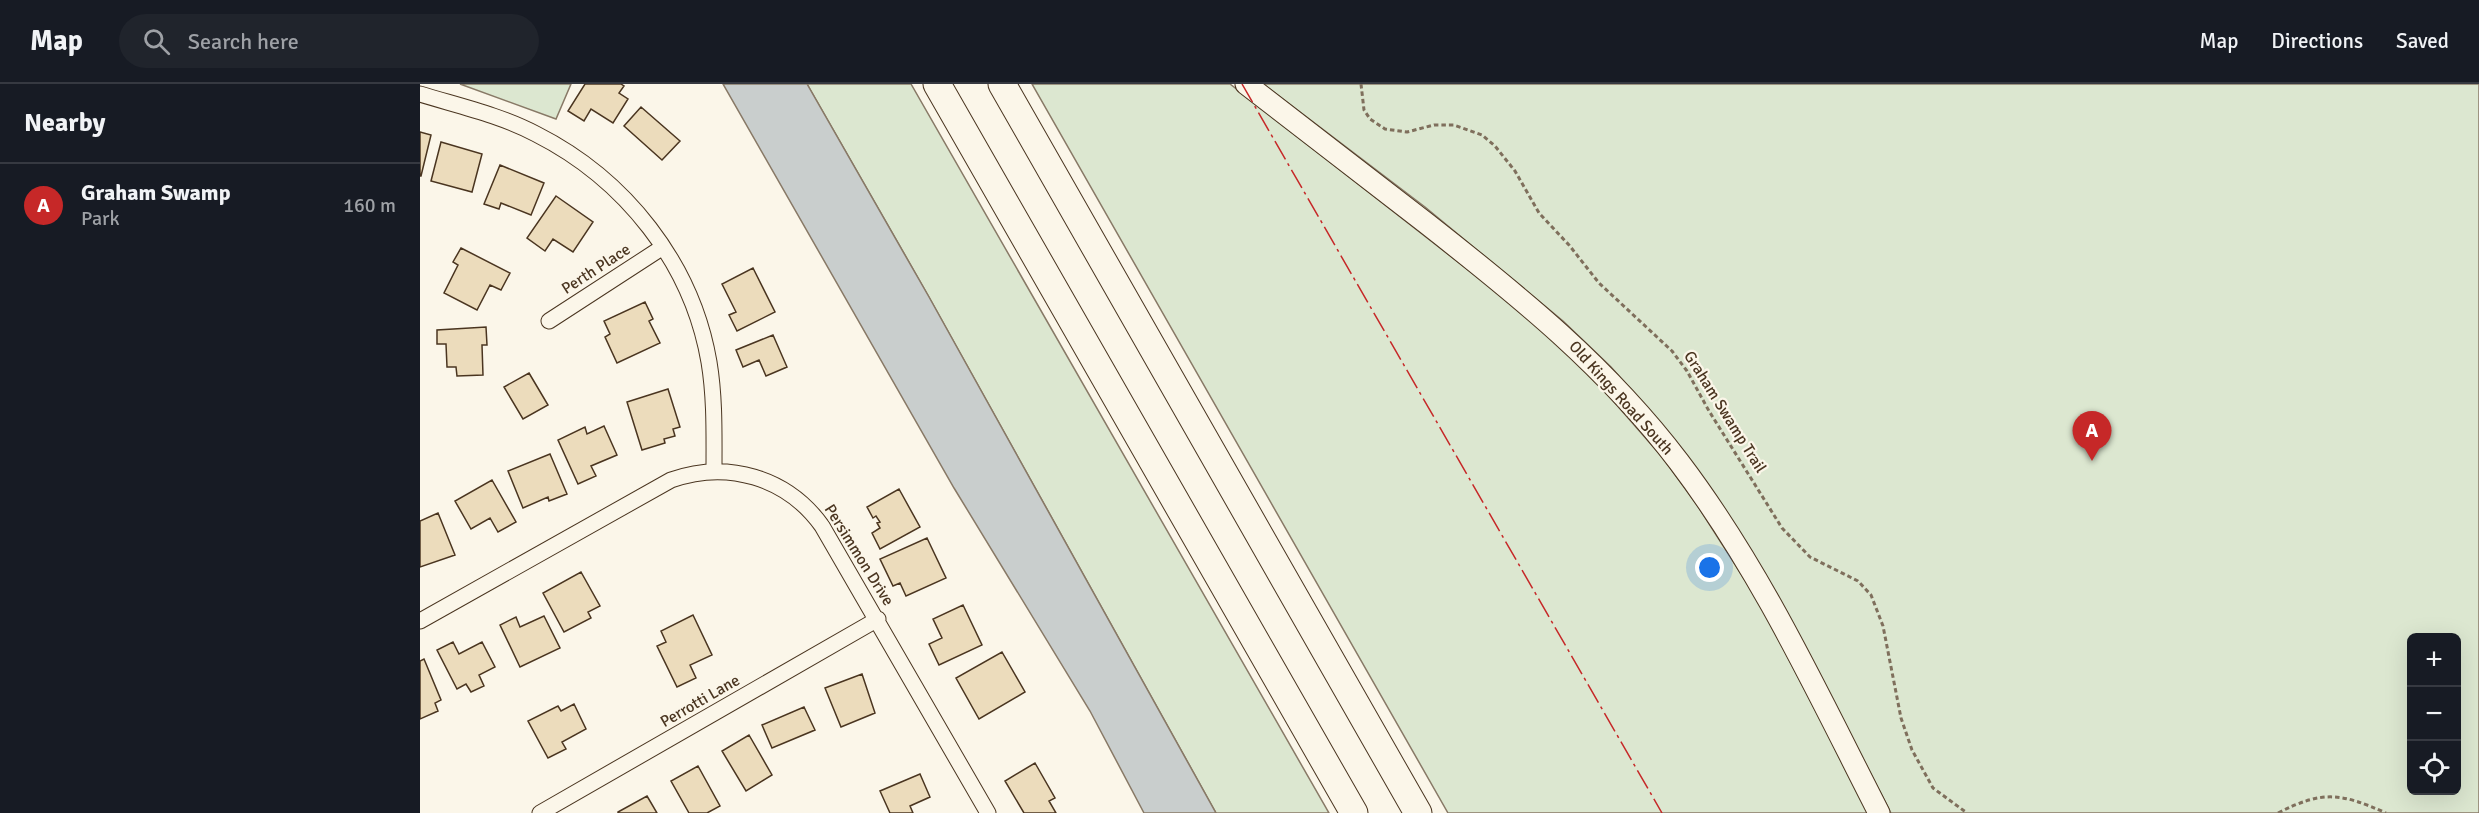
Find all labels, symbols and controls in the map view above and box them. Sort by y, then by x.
search box [119,14,539,68]
text: Map [30,24,83,58]
icon: search [140,25,173,58]
text: Search here [188,28,299,55]
text: Map [2200,28,2238,54]
text: Directions [2271,28,2363,54]
text: Saved [2396,28,2449,54]
text: Nearby [24,107,105,139]
text: Graham Swamp [81,179,230,206]
text: A [37,193,50,218]
text: 160 m [343,193,396,218]
text: Park [81,206,119,231]
street label: Perth Place [558,239,634,299]
street label: Old Kings Road South [1564,337,1678,459]
street label: Graham Swamp Trail [1679,347,1771,477]
pin: A [2072,412,2112,461]
street label: Persimmon Drive [820,501,898,609]
your location [1695,553,1724,582]
map controls [2407,633,2461,795]
button: + [2407,633,2461,687]
street label: Perrotti Lane [657,670,743,732]
button: − [2407,687,2461,741]
button: locate [2407,741,2461,795]

